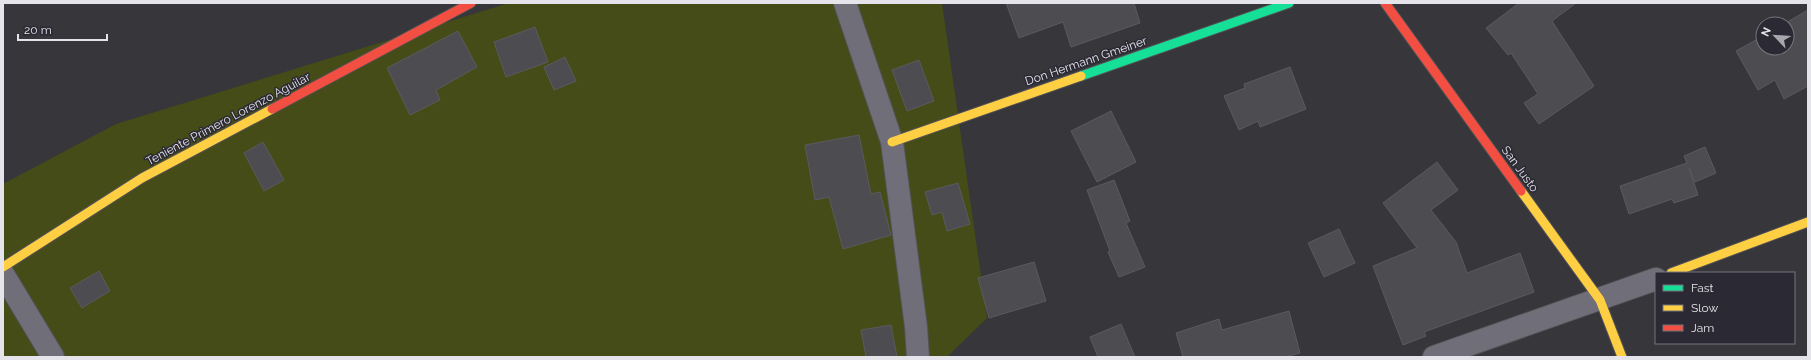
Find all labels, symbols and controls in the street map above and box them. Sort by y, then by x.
scale bar [18,16,107,42]
north arrow [1755,16,1795,56]
text: 20 m [24,23,52,37]
text: N [1759,25,1774,39]
street label: Don Hermann Gmeiner [1023,33,1150,88]
street label: Teniente Primero Lorenzo Aguilar [143,69,313,168]
street label: San Justo [1499,143,1541,195]
legend [1655,272,1795,344]
text: Fast [1691,281,1714,295]
text: Slow [1691,301,1718,315]
text: Jam [1691,321,1714,335]

